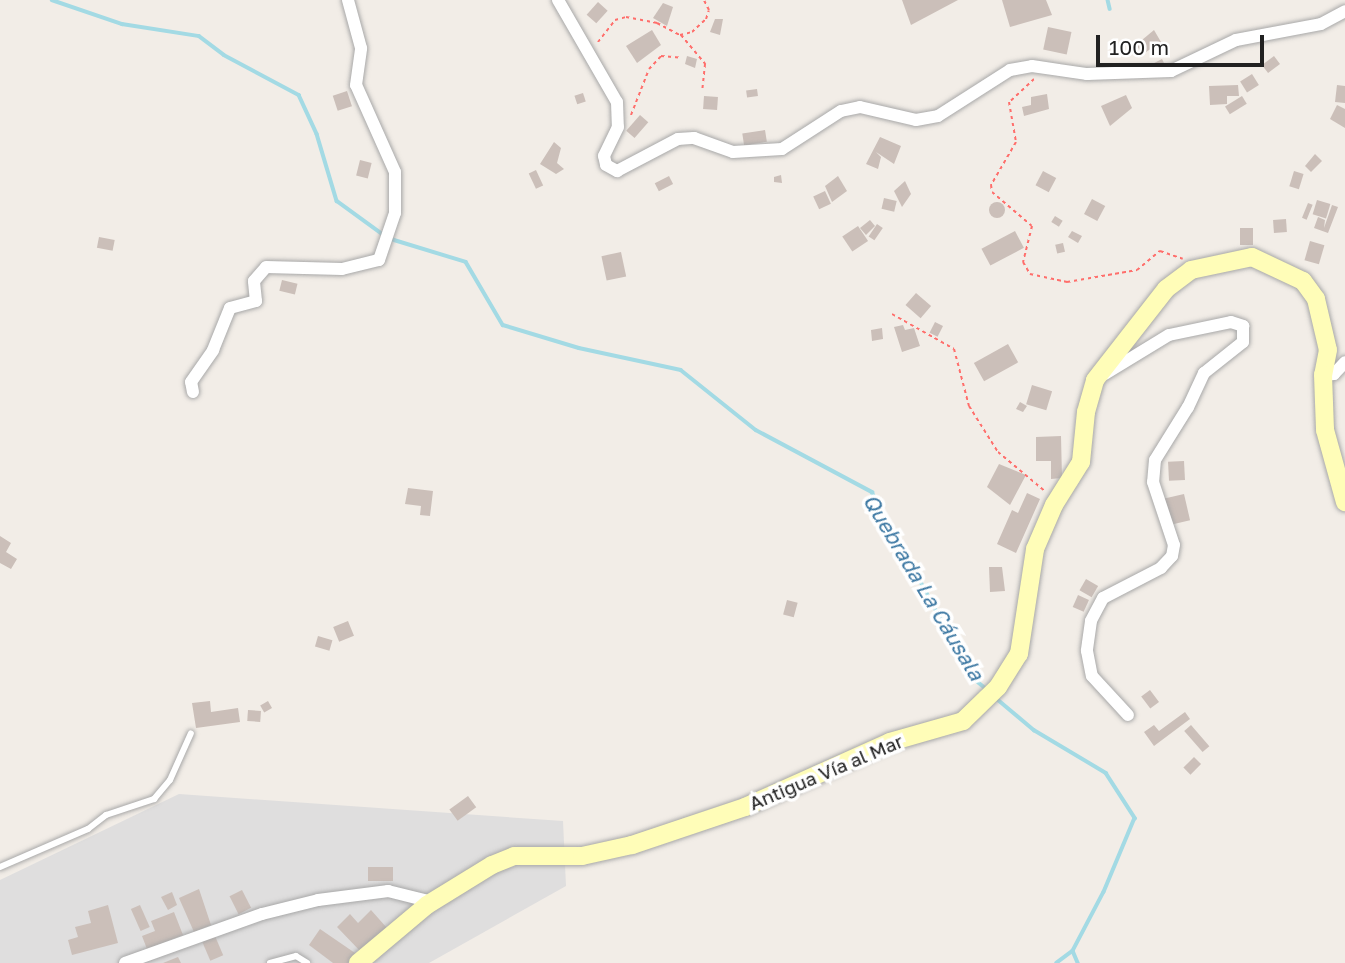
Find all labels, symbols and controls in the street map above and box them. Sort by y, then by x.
scale bar [1100,21,1268,65]
text: 100 m [1109,34,1169,60]
water label: Quebrada La Cáusala [858,489,990,685]
street label: Antigua Vía al Mar [746,729,906,815]

